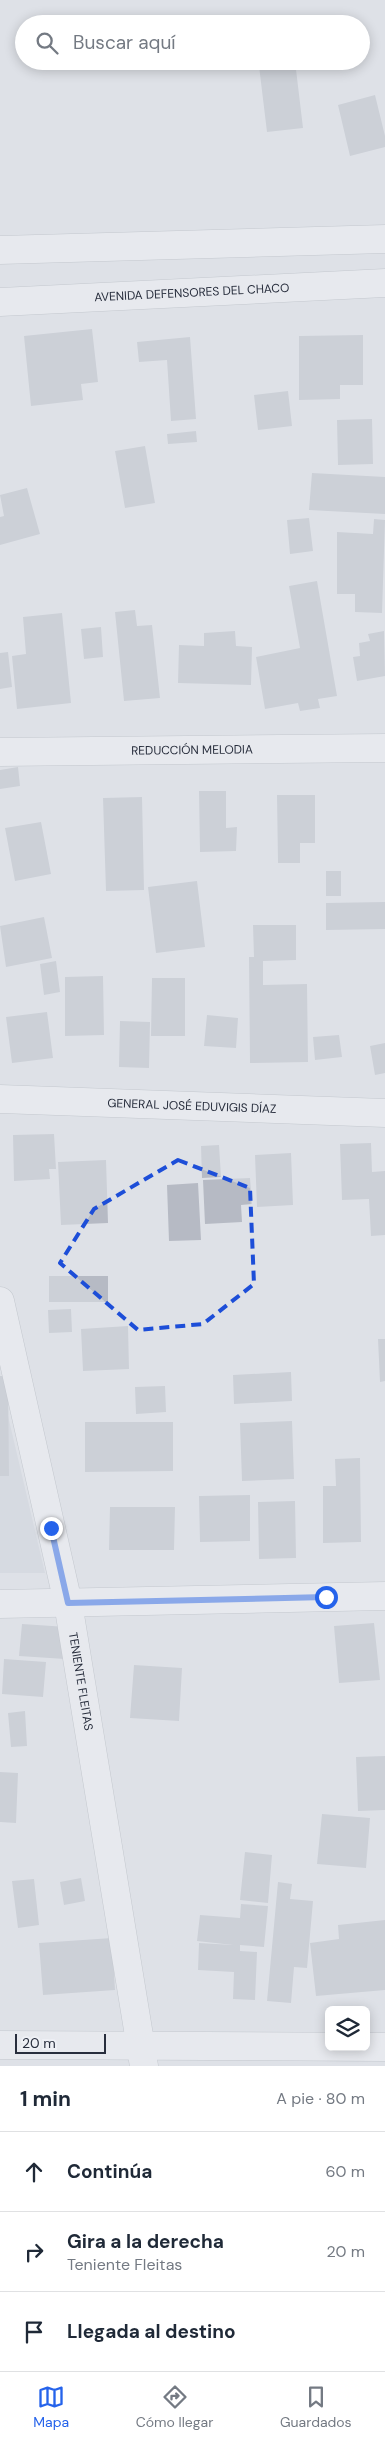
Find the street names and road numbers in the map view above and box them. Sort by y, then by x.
street label: AVENIDA DEFENSORES DEL CHACO [94,280,290,305]
street label: REDUCCIÓN MELODIA [131,741,253,759]
street label: GENERAL JOSÉ EDUVIGIS DÍAZ [107,1095,277,1117]
street label: TENIENTE FLEITAS [65,1631,97,1732]

